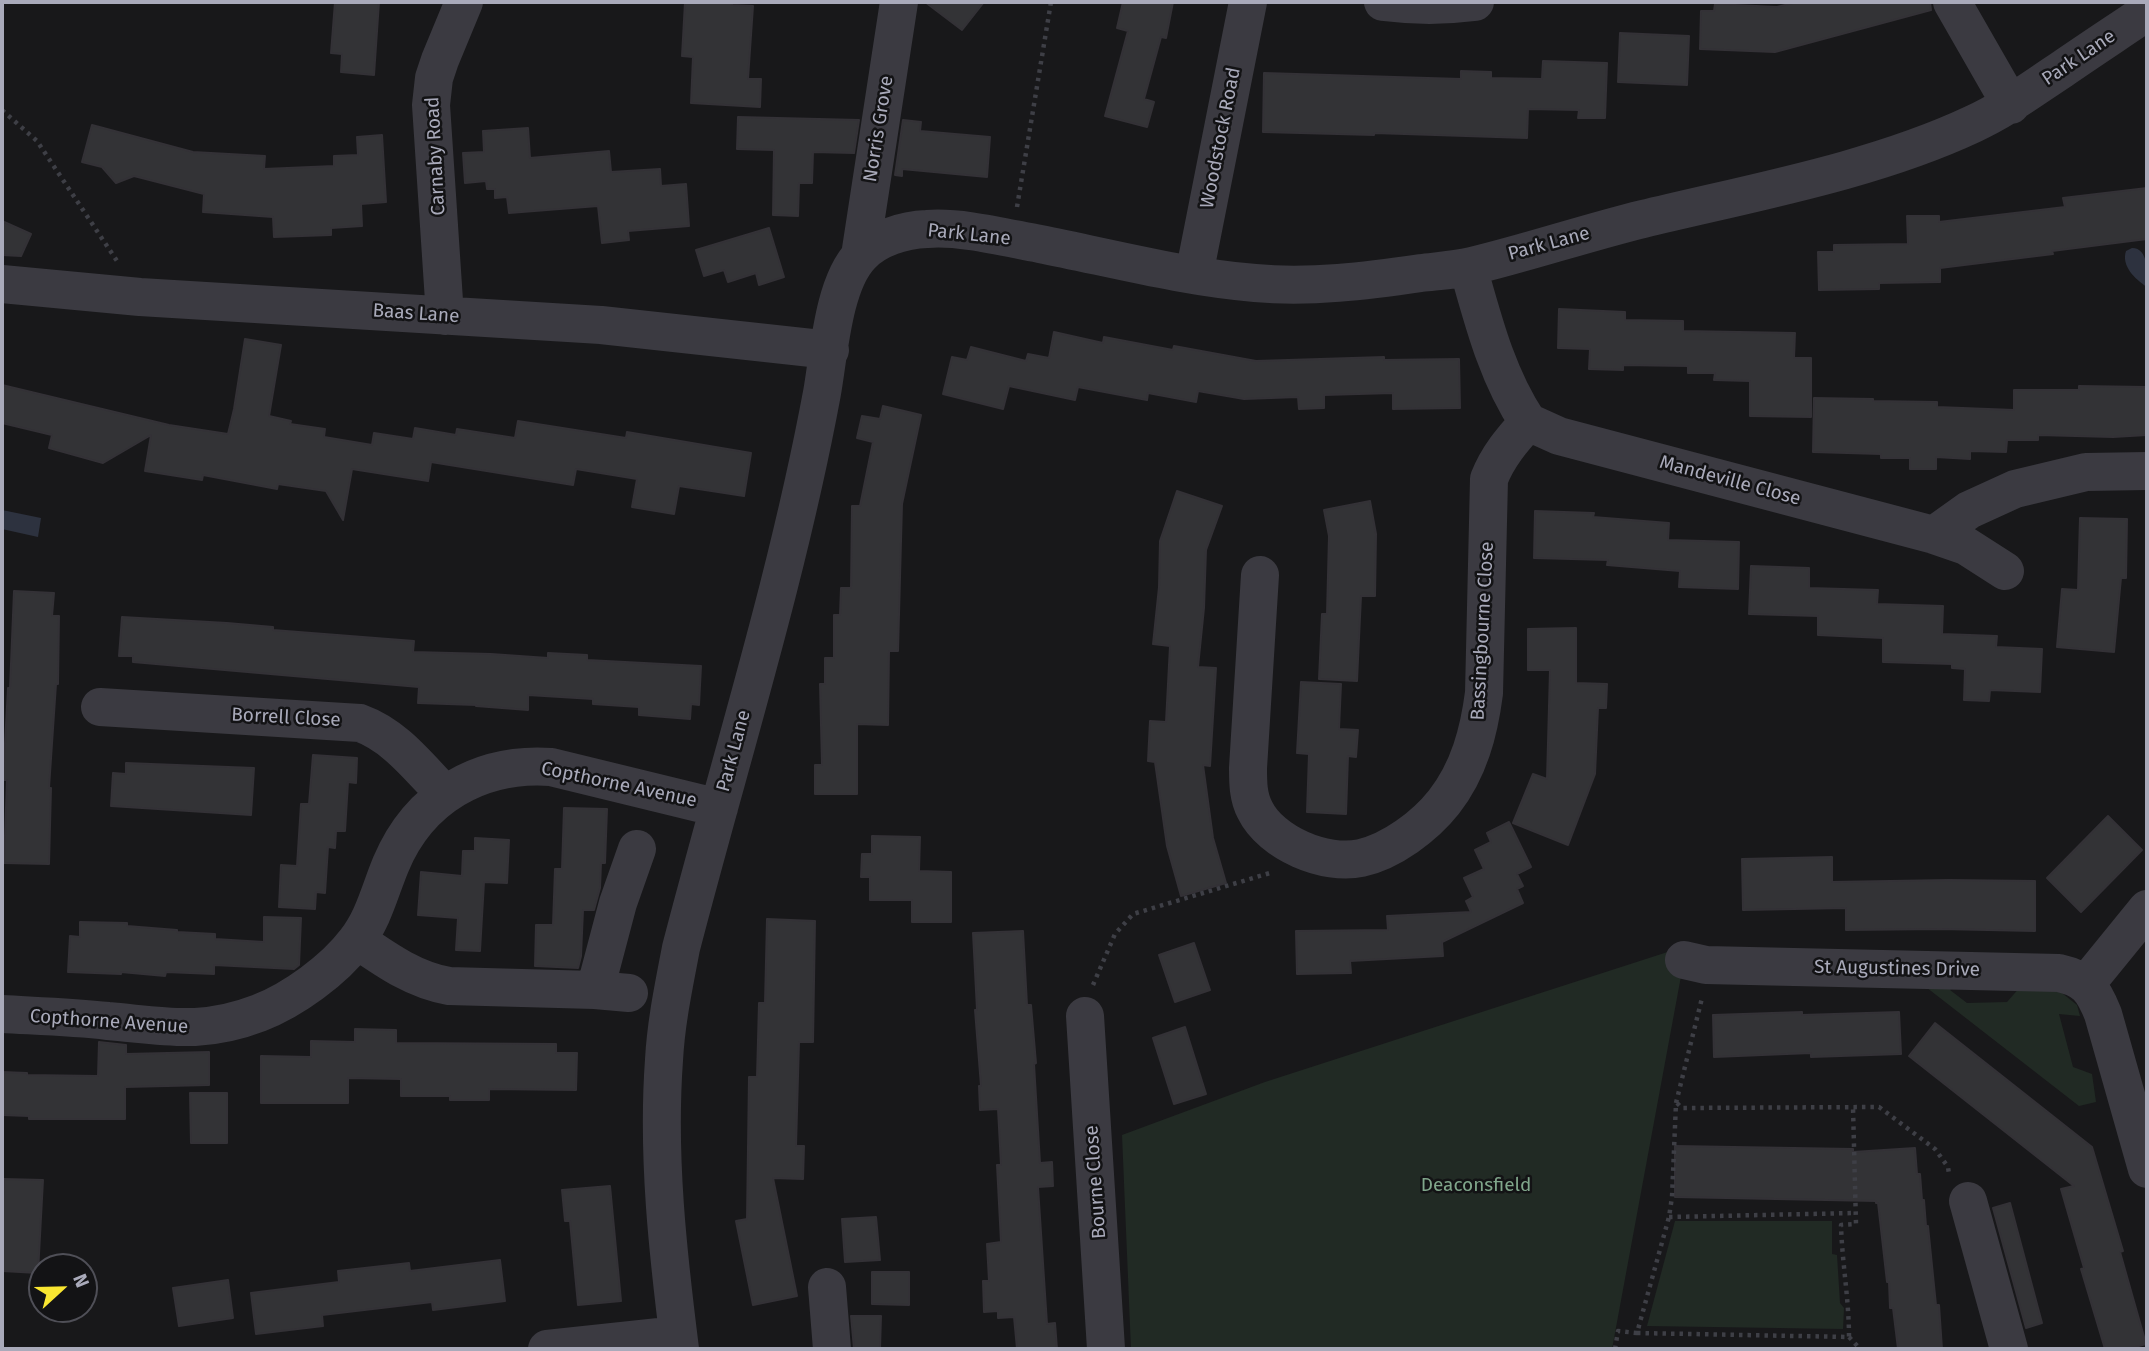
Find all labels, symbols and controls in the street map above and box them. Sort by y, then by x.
street label: Park Lane [2038,25,2120,91]
street label: Woodstock Road [1196,66,1246,210]
street label: Norris Grove [859,74,899,184]
street label: Carnaby Road [422,96,450,216]
street label: Park Lane [926,219,1012,251]
street label: Park Lane [1506,222,1592,266]
street label: Baas Lane [372,300,460,328]
street label: Mandeville Close [1657,451,1803,511]
street label: Bassingbourne Close [1467,541,1499,721]
street label: Borrell Close [231,704,341,732]
street label: Park Lane [712,708,756,794]
street label: Copthorne Avenue [539,757,699,813]
street label: St Augustines Drive [1814,956,1980,982]
street label: Copthorne Avenue [29,1005,189,1039]
street label: Bourne Close [1081,1124,1111,1240]
park label: Deaconsfield [1421,1175,1531,1197]
north arrow [28,1253,98,1323]
text: N [68,1271,94,1291]

